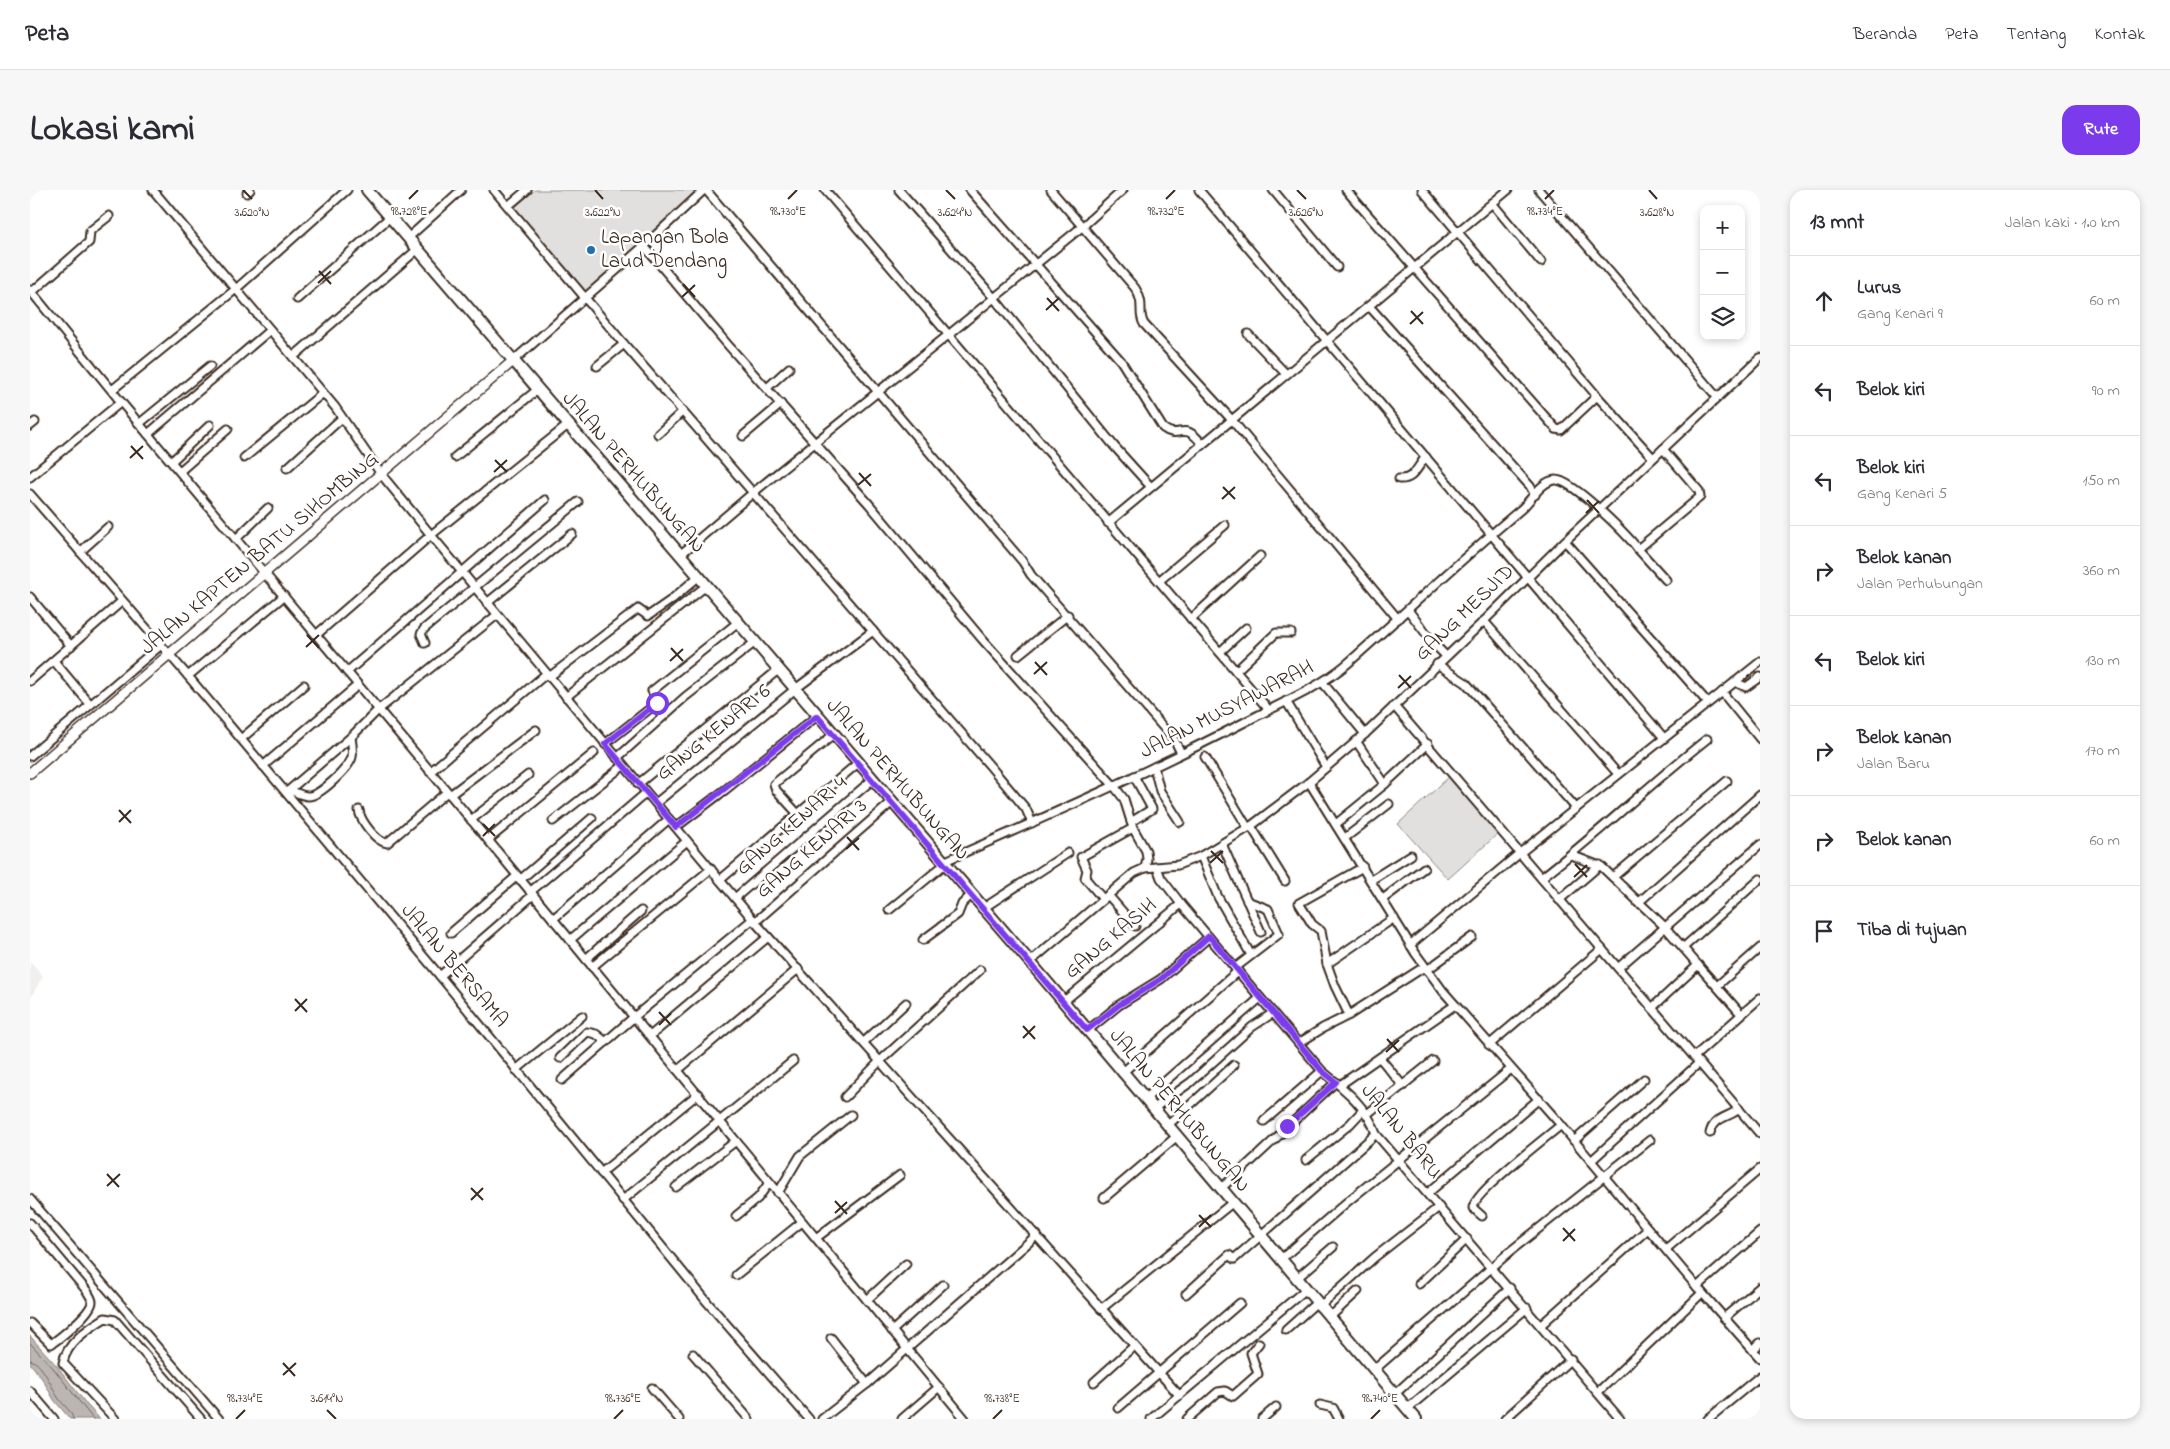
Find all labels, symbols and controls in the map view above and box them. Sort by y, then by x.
text: Peta [25,17,69,52]
text: Beranda [1853,22,1917,48]
text: Peta [1945,22,1978,48]
text: Tentang [2006,22,2066,48]
text: Kontak [2094,22,2145,48]
text: Lokasi kami [30,105,195,156]
button: Rute [2062,105,2140,155]
text: 98.728°E [391,203,427,221]
text: 98.730°E [770,203,806,221]
text: 98.732°E [1148,203,1184,221]
text: 98.734°E [1527,203,1563,221]
text: 3.620°N [234,204,270,222]
text: 3.622°N [585,204,621,222]
text: 3.624°N [938,204,972,222]
text: 3.626°N [1288,204,1324,222]
text: 3.628°N [1640,204,1674,222]
map controls [1700,205,1745,340]
button: + [1700,205,1745,250]
text: 13 mnt [1810,208,1864,238]
text: Jalan kaki · 1.0 km [2005,211,2120,235]
place label: Lapangan Bola Laud Dendang [601,223,729,279]
marker: Lapangan Bola Laud Dendang [585,244,597,256]
button: − [1700,250,1745,295]
text: Lurus [1857,275,1901,302]
icon: ahead [1810,287,1838,315]
text: 60 m [2090,289,2120,313]
button: layers [1700,295,1745,340]
text: Gang Kenari 9 [1857,302,1943,326]
icon: left [1810,377,1838,405]
text: Belok kiri [1857,377,1925,404]
text: 90 m [2092,379,2120,403]
street label: JALAN PERHUBUNGAN [554,385,712,561]
street label: JALAN KAPTEN BATU SIHOMBING [134,445,386,663]
text: Belok kiri [1857,455,1925,482]
icon: left [1810,467,1838,495]
text: 150 m [2082,469,2120,493]
text: Gang Kenari 5 [1857,482,1947,506]
text: Belok kanan [1857,545,1951,572]
icon: right [1810,557,1838,585]
street label: GANG MESJID [1408,558,1522,668]
text: 360 m [2083,559,2120,583]
text: Jalan Perhubungan [1857,572,1983,596]
icon: left [1810,647,1838,675]
text: Belok kiri [1857,647,1925,674]
text: 130 m [2085,649,2120,673]
street label: JALAN MUSYAWARAH [1135,653,1319,767]
street label: GANG KENARI 6 [650,677,778,789]
route start [646,692,669,715]
street label: JALAN PERHUBUNGAN [818,692,976,868]
text: Belok kanan [1857,725,1951,752]
icon: right [1810,737,1838,765]
text: 170 m [2085,739,2120,763]
text: Jalan Baru [1857,752,1930,776]
street label: GANG KENARI 4 [730,769,855,883]
street label: GANG KENARI 3 [750,792,874,906]
icon: right [1810,827,1838,855]
text: Belok kanan [1857,827,1951,854]
text: 60 m [2090,829,2120,853]
street label: GANG KASIH [1058,891,1164,987]
street label: JALAN BERSAMA [393,897,515,1035]
icon: arrive [1810,917,1838,945]
text: Tiba di tujuan [1857,917,1967,944]
street label: JALAN PERHUBUNGAN [1101,1022,1257,1200]
street label: JALAN BARU [1353,1078,1449,1186]
route end [1276,1115,1299,1138]
text: 98.734°E [227,1390,263,1408]
text: 3.614°N [311,1390,343,1408]
text: 98.736°E [605,1390,641,1408]
text: 98.738°E [984,1390,1020,1408]
text: 98.740°E [1362,1390,1398,1408]

